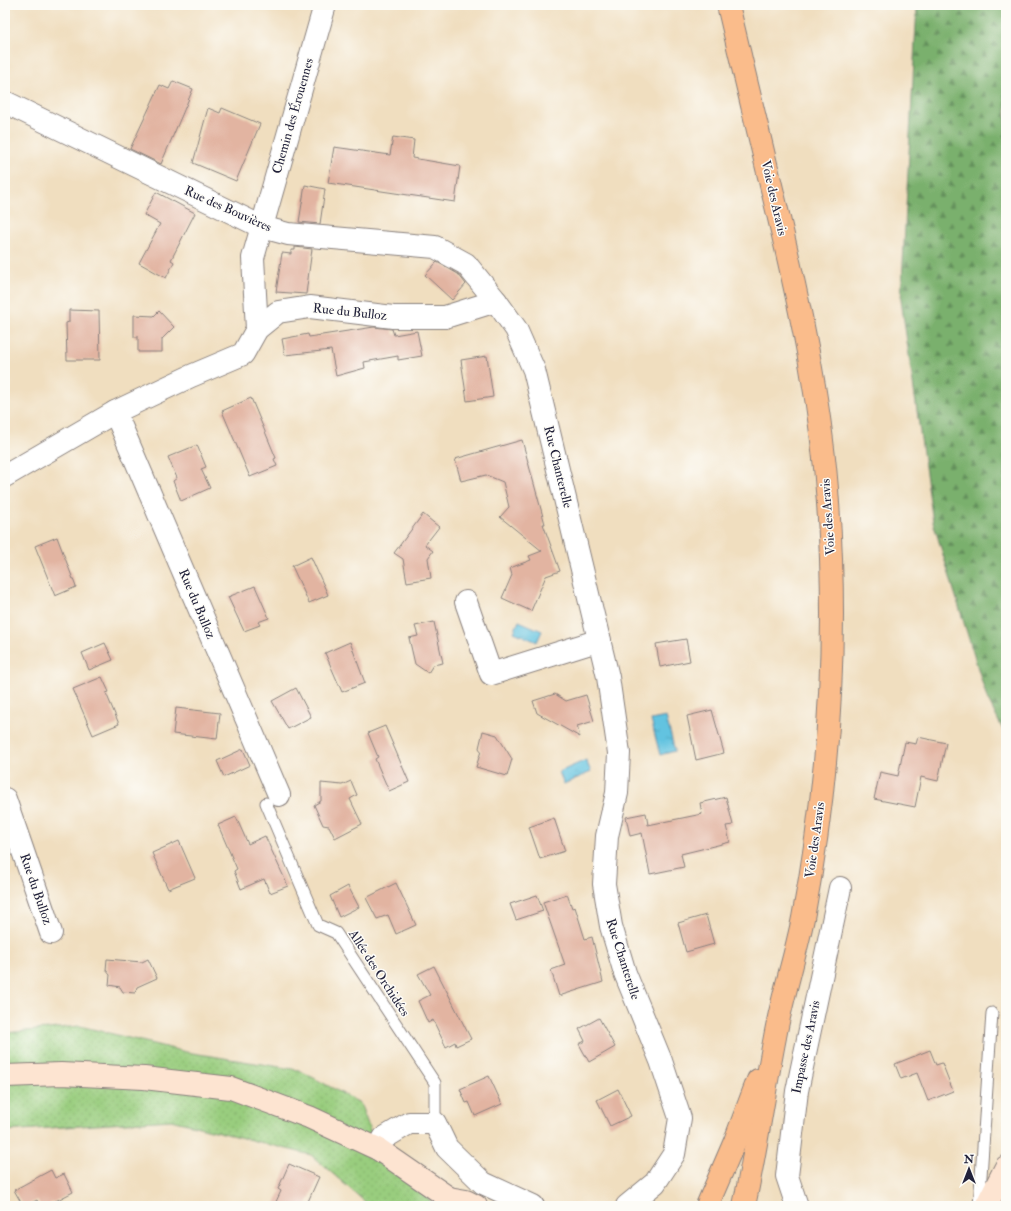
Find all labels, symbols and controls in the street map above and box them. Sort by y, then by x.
street label: Chemin des Érouennes [268,55,317,176]
street label: Voie des Aravis [758,159,791,238]
street label: Rue des Bouvières [182,183,275,236]
street label: Rue du Bulloz [312,300,388,324]
street label: Rue Chanterelle [540,424,576,510]
street label: Voie des Aravis [817,478,839,556]
street label: Rue du Bulloz [175,567,219,642]
street label: Voie des Aravis [802,800,828,879]
street label: Rue du Bulloz [16,851,56,927]
street label: Rue Chanterelle [602,916,644,1002]
street label: Allée des Orchidées [344,926,413,1020]
street label: Impasse des Aravis [788,998,825,1095]
north arrow [949,1149,989,1189]
text: N [963,1153,975,1166]

